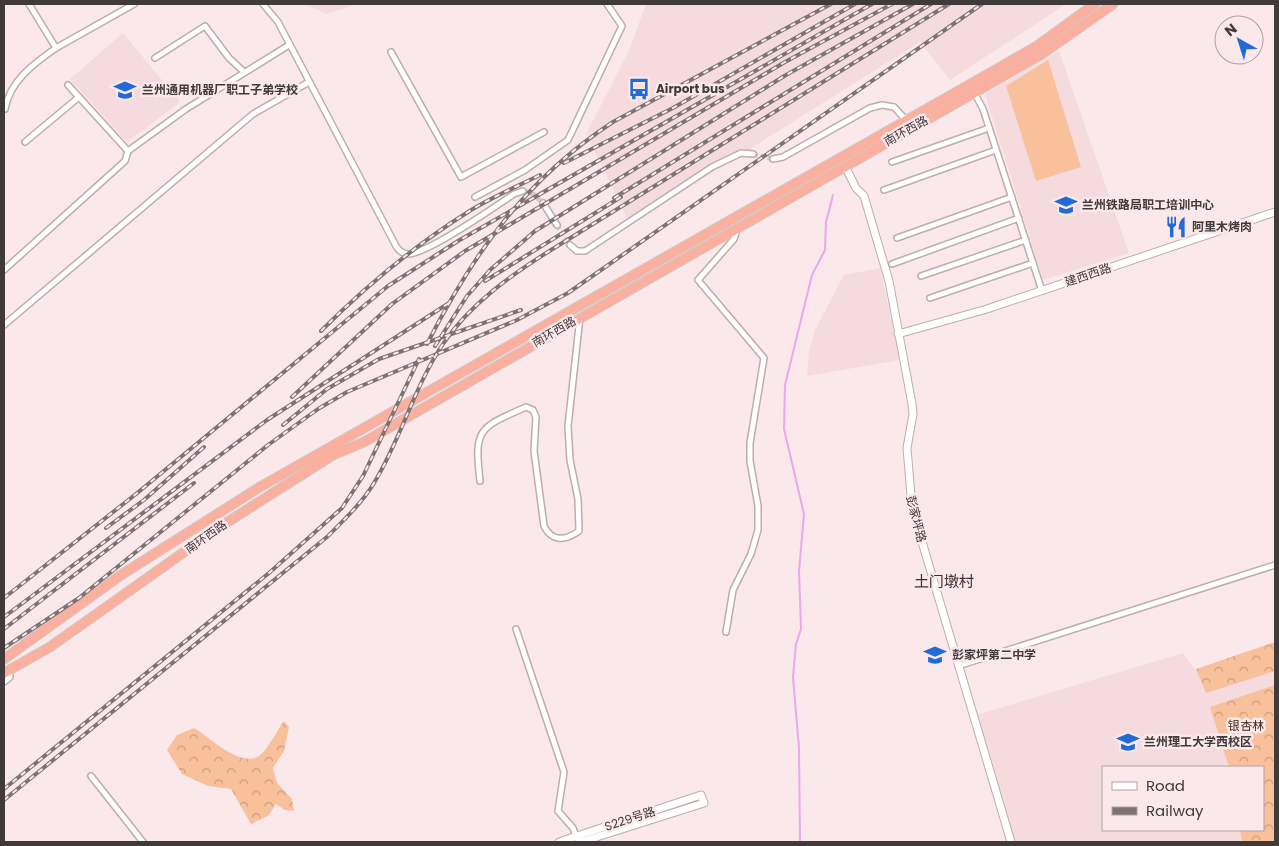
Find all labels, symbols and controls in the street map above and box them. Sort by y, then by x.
north arrow [1214,15,1264,65]
text: N [1220,19,1241,41]
bus stop icon: Airport bus [626,76,652,102]
school or university icon: 兰州通用机器厂职工子弟学校 [112,77,138,103]
place label: Airport bus [656,80,725,97]
place label: 兰州通用机器厂职工子弟学校 [142,81,298,98]
street label: 南环西路 [881,111,931,150]
school or university icon: 兰州铁路局职工培训中心 [1053,192,1079,218]
place label: 兰州铁路局职工培训中心 [1082,196,1214,213]
restaurant icon: 阿里木烤肉 [1163,214,1189,240]
place label: 阿里木烤肉 [1192,218,1252,235]
street label: 建西西路 [1062,259,1113,290]
street label: 南环西路 [529,312,579,351]
street label: 彭家坪路 [902,494,931,544]
street label: 南环西路 [181,516,230,557]
district label: 土门墩村 [914,571,974,592]
school or university icon: 彭家坪第二中学 [922,642,948,668]
place label: 彭家坪第二中学 [952,646,1036,663]
park label: 银杏林 [1228,717,1264,734]
school or university icon: 兰州理工大学西校区 [1115,729,1141,755]
place label: 兰州理工大学西校区 [1144,733,1252,750]
legend [1102,766,1264,831]
text: Road [1146,775,1185,796]
text: Railway [1146,800,1204,821]
street label: S229号路 [602,802,657,835]

